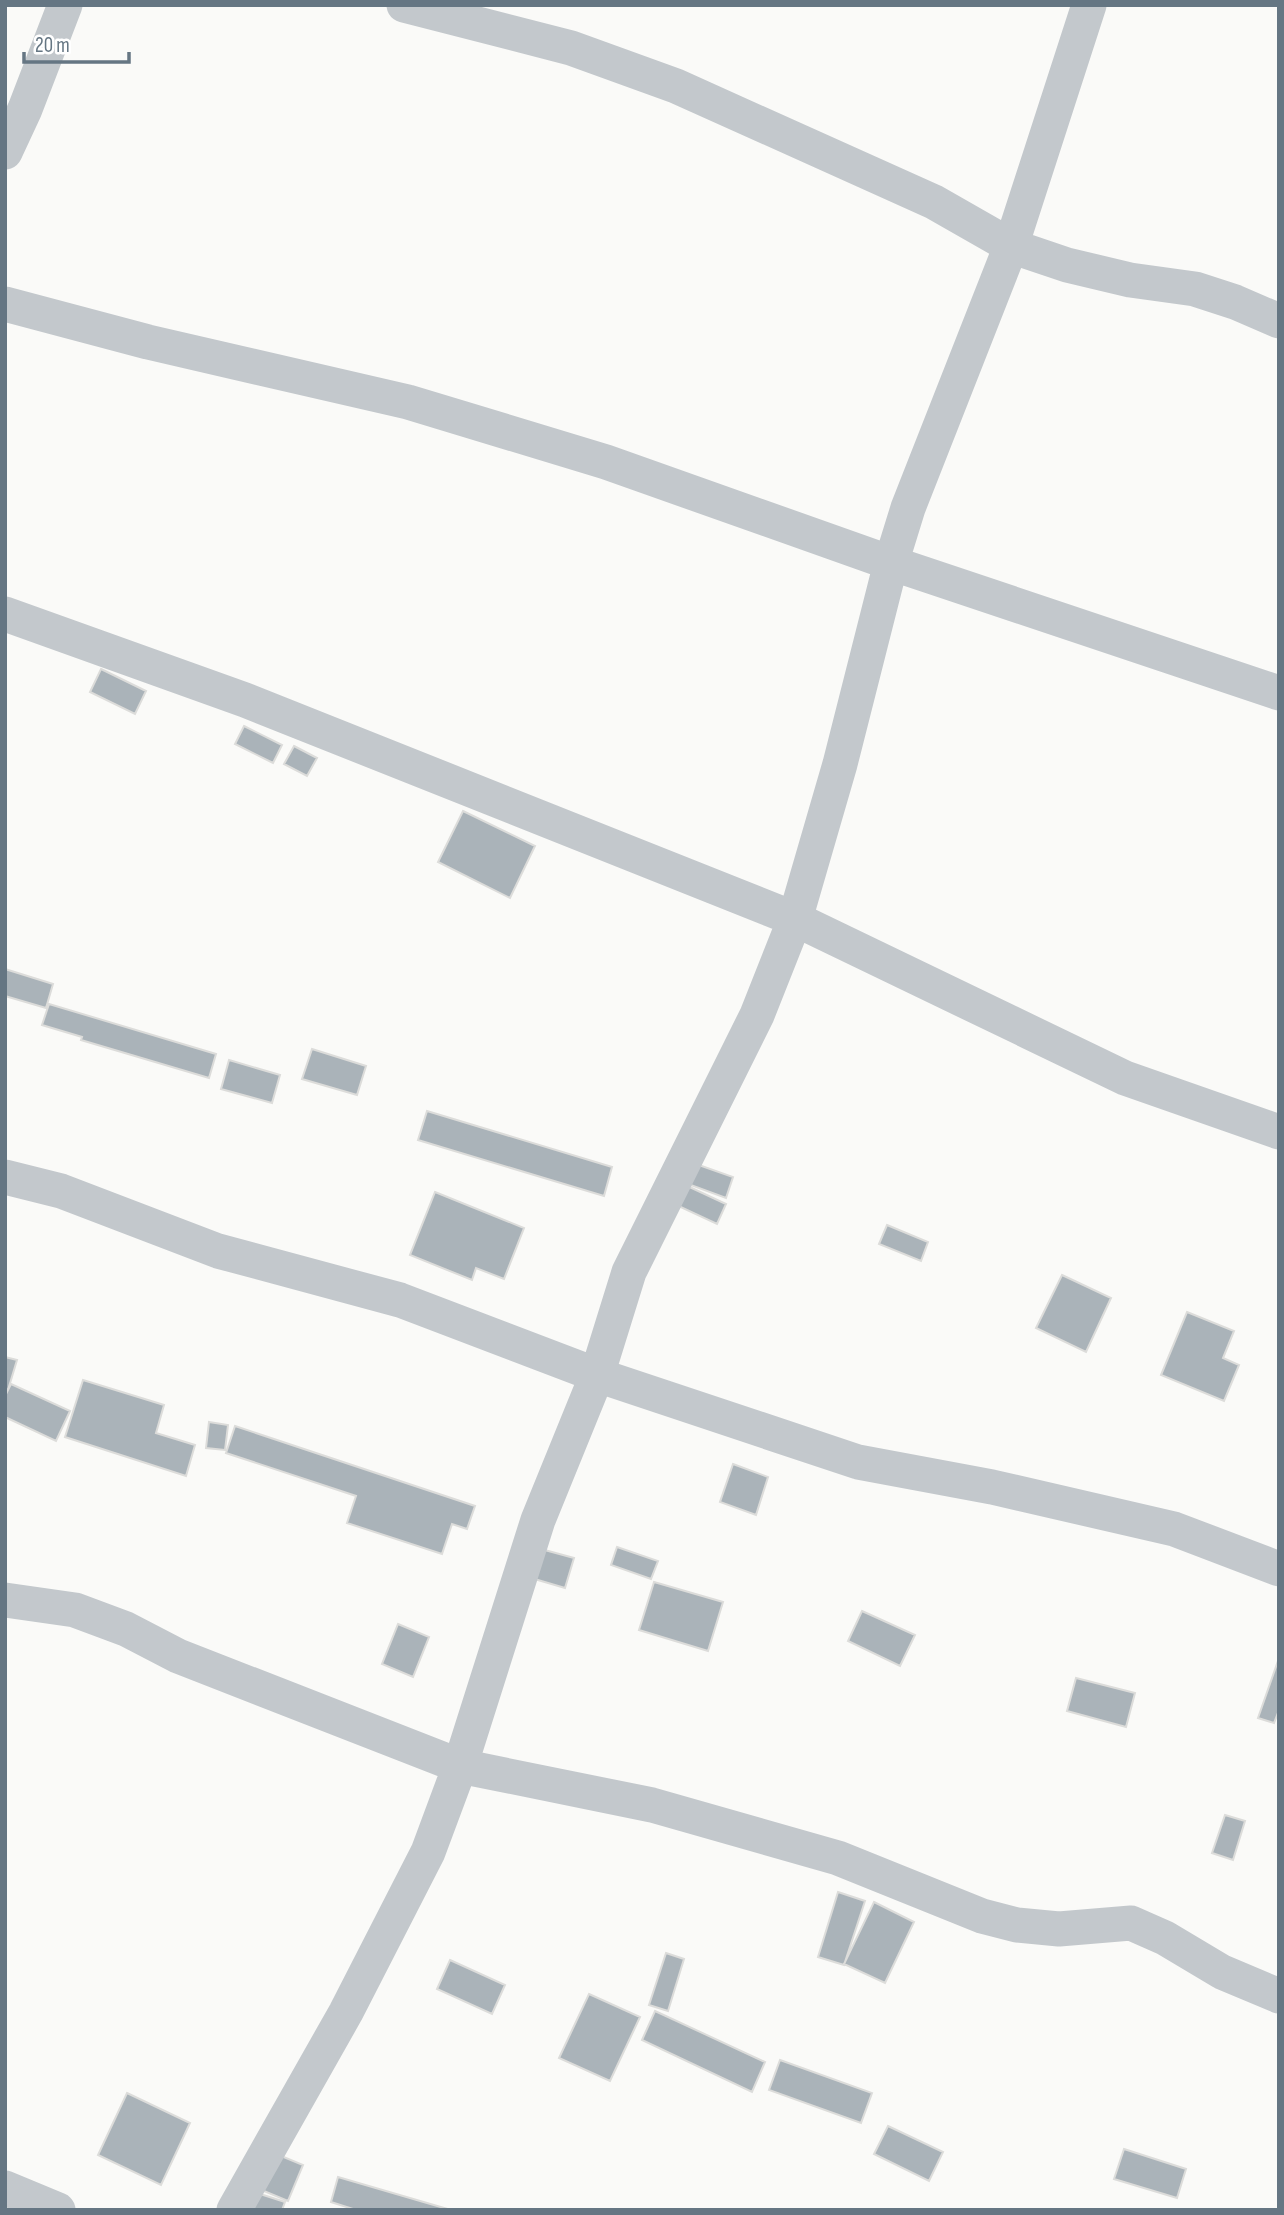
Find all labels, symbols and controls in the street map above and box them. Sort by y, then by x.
scale bar [24,21,130,65]
text: 20 m [35,33,70,58]

